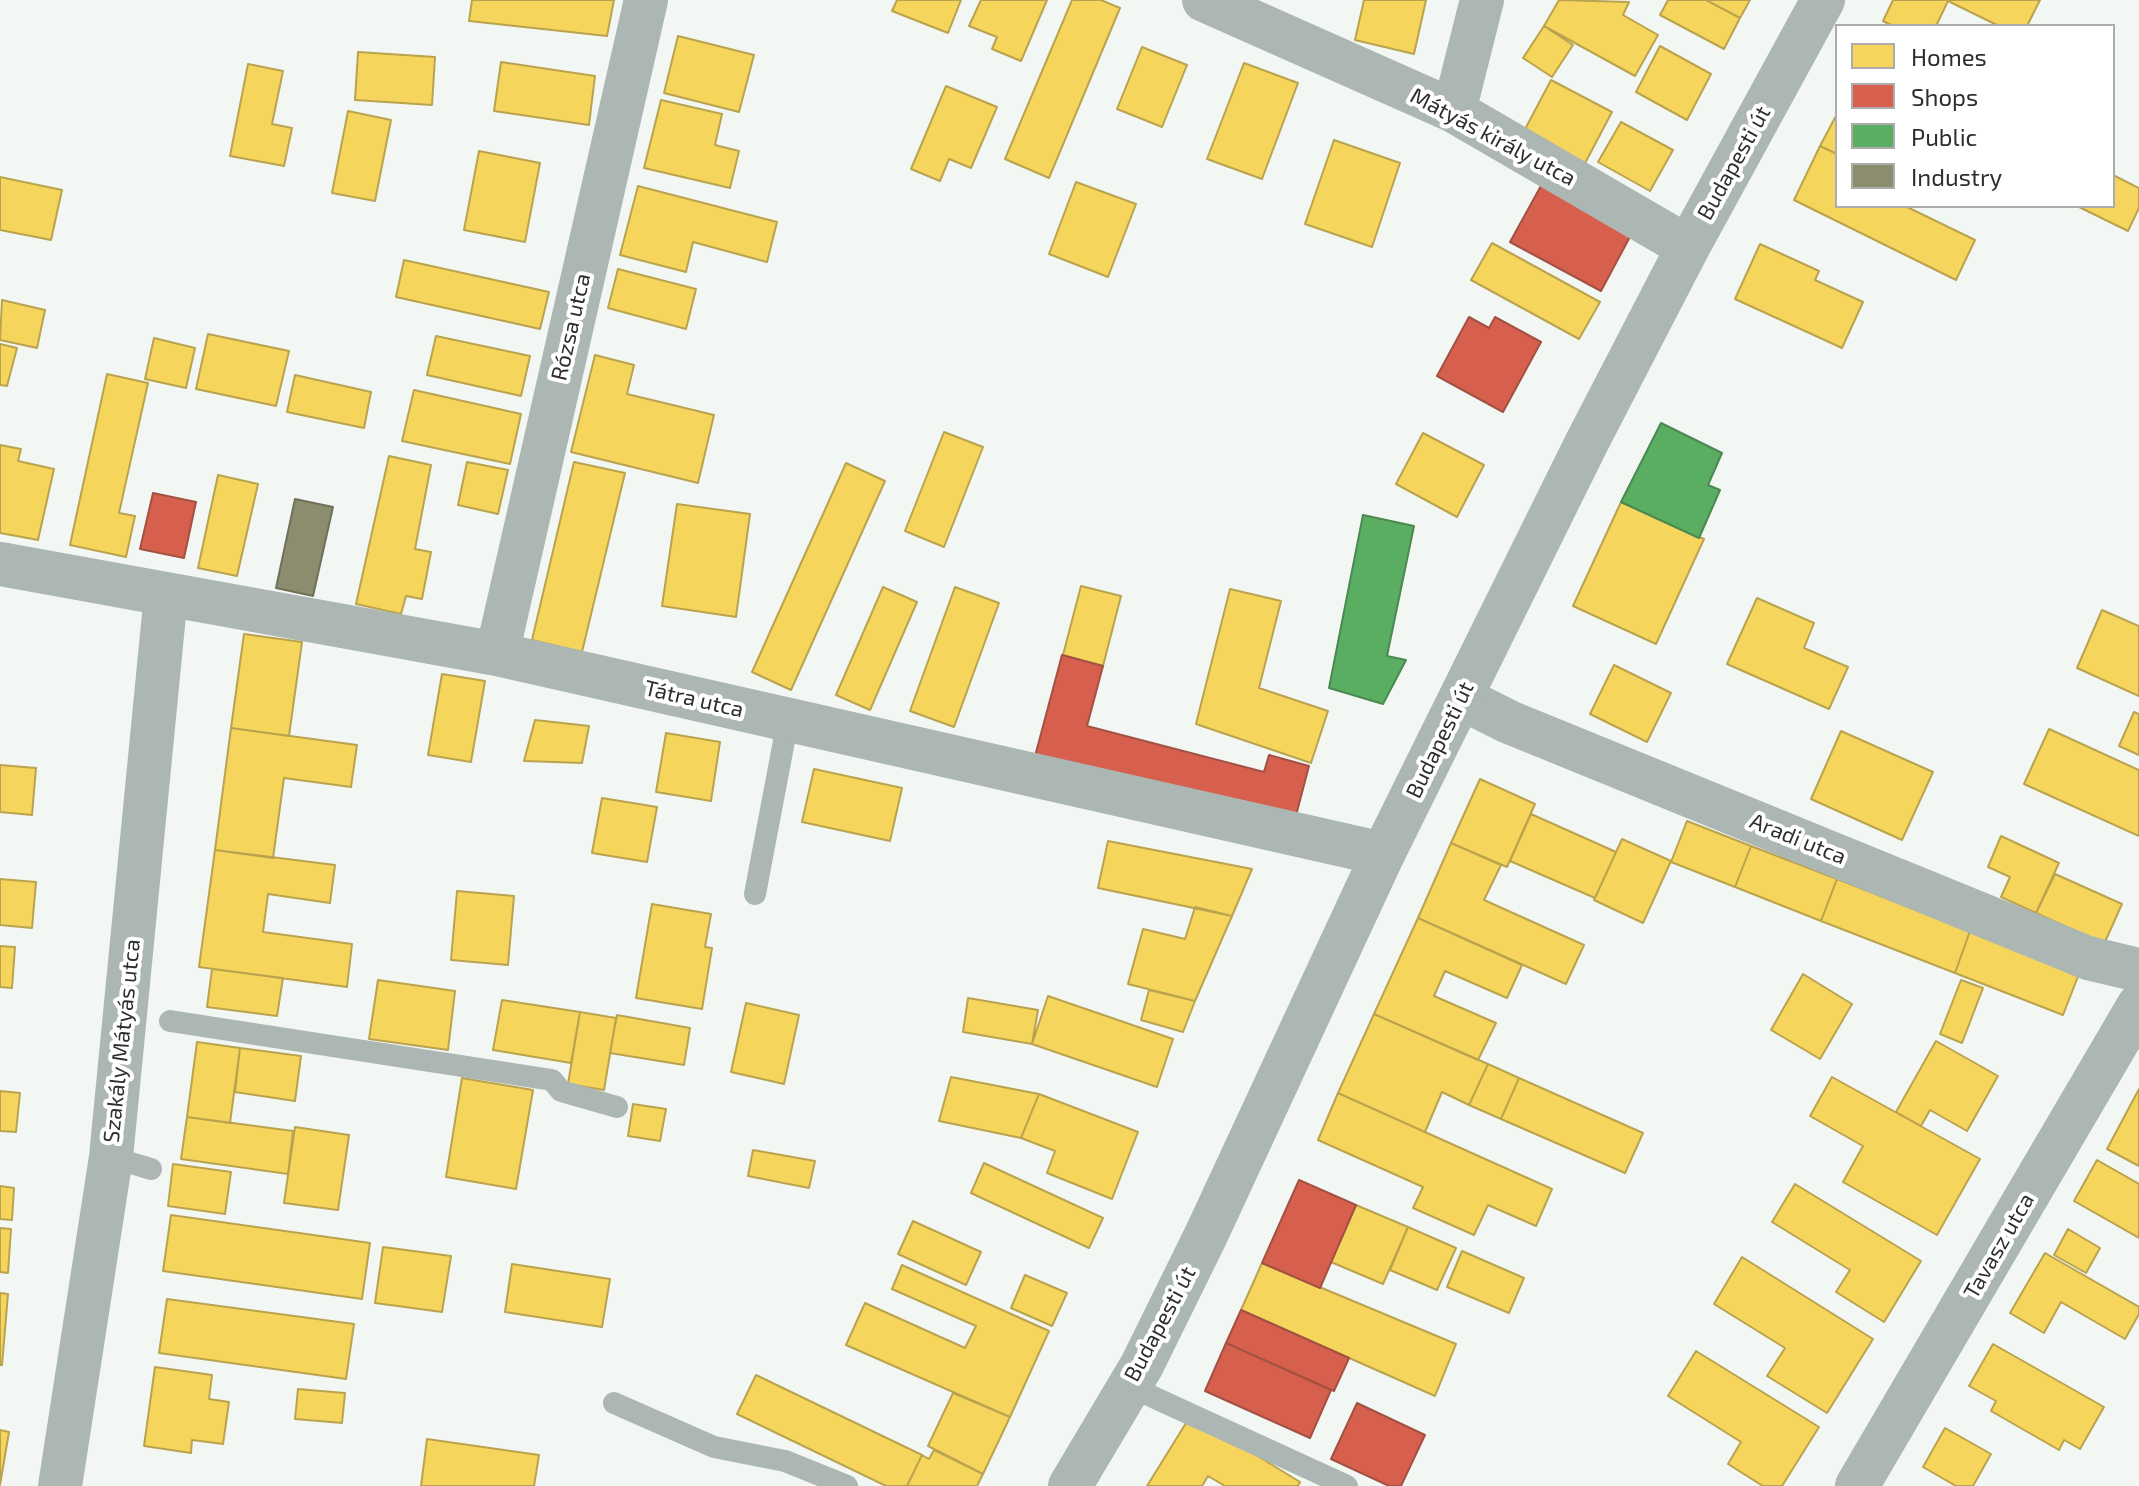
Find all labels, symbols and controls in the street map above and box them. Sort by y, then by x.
legend [1835,24,2115,208]
text: Homes [1911,42,1987,71]
street label: Mátyás király utca [1406,82,1580,192]
text: Shops [1911,82,1978,111]
street label: Budapesti út [1692,101,1776,225]
text: Public [1911,122,1977,151]
text: Industry [1911,162,2002,191]
street label: Rózsa utca [546,271,596,383]
street label: Tátra utca [642,675,746,723]
street label: Budapesti út [1400,677,1480,803]
street label: Aradi utca [1746,808,1850,870]
street label: Szakály Mátyás utca [98,938,146,1144]
street label: Tavasz utca [1958,1189,2040,1303]
street label: Budapesti út [1119,1262,1201,1386]

